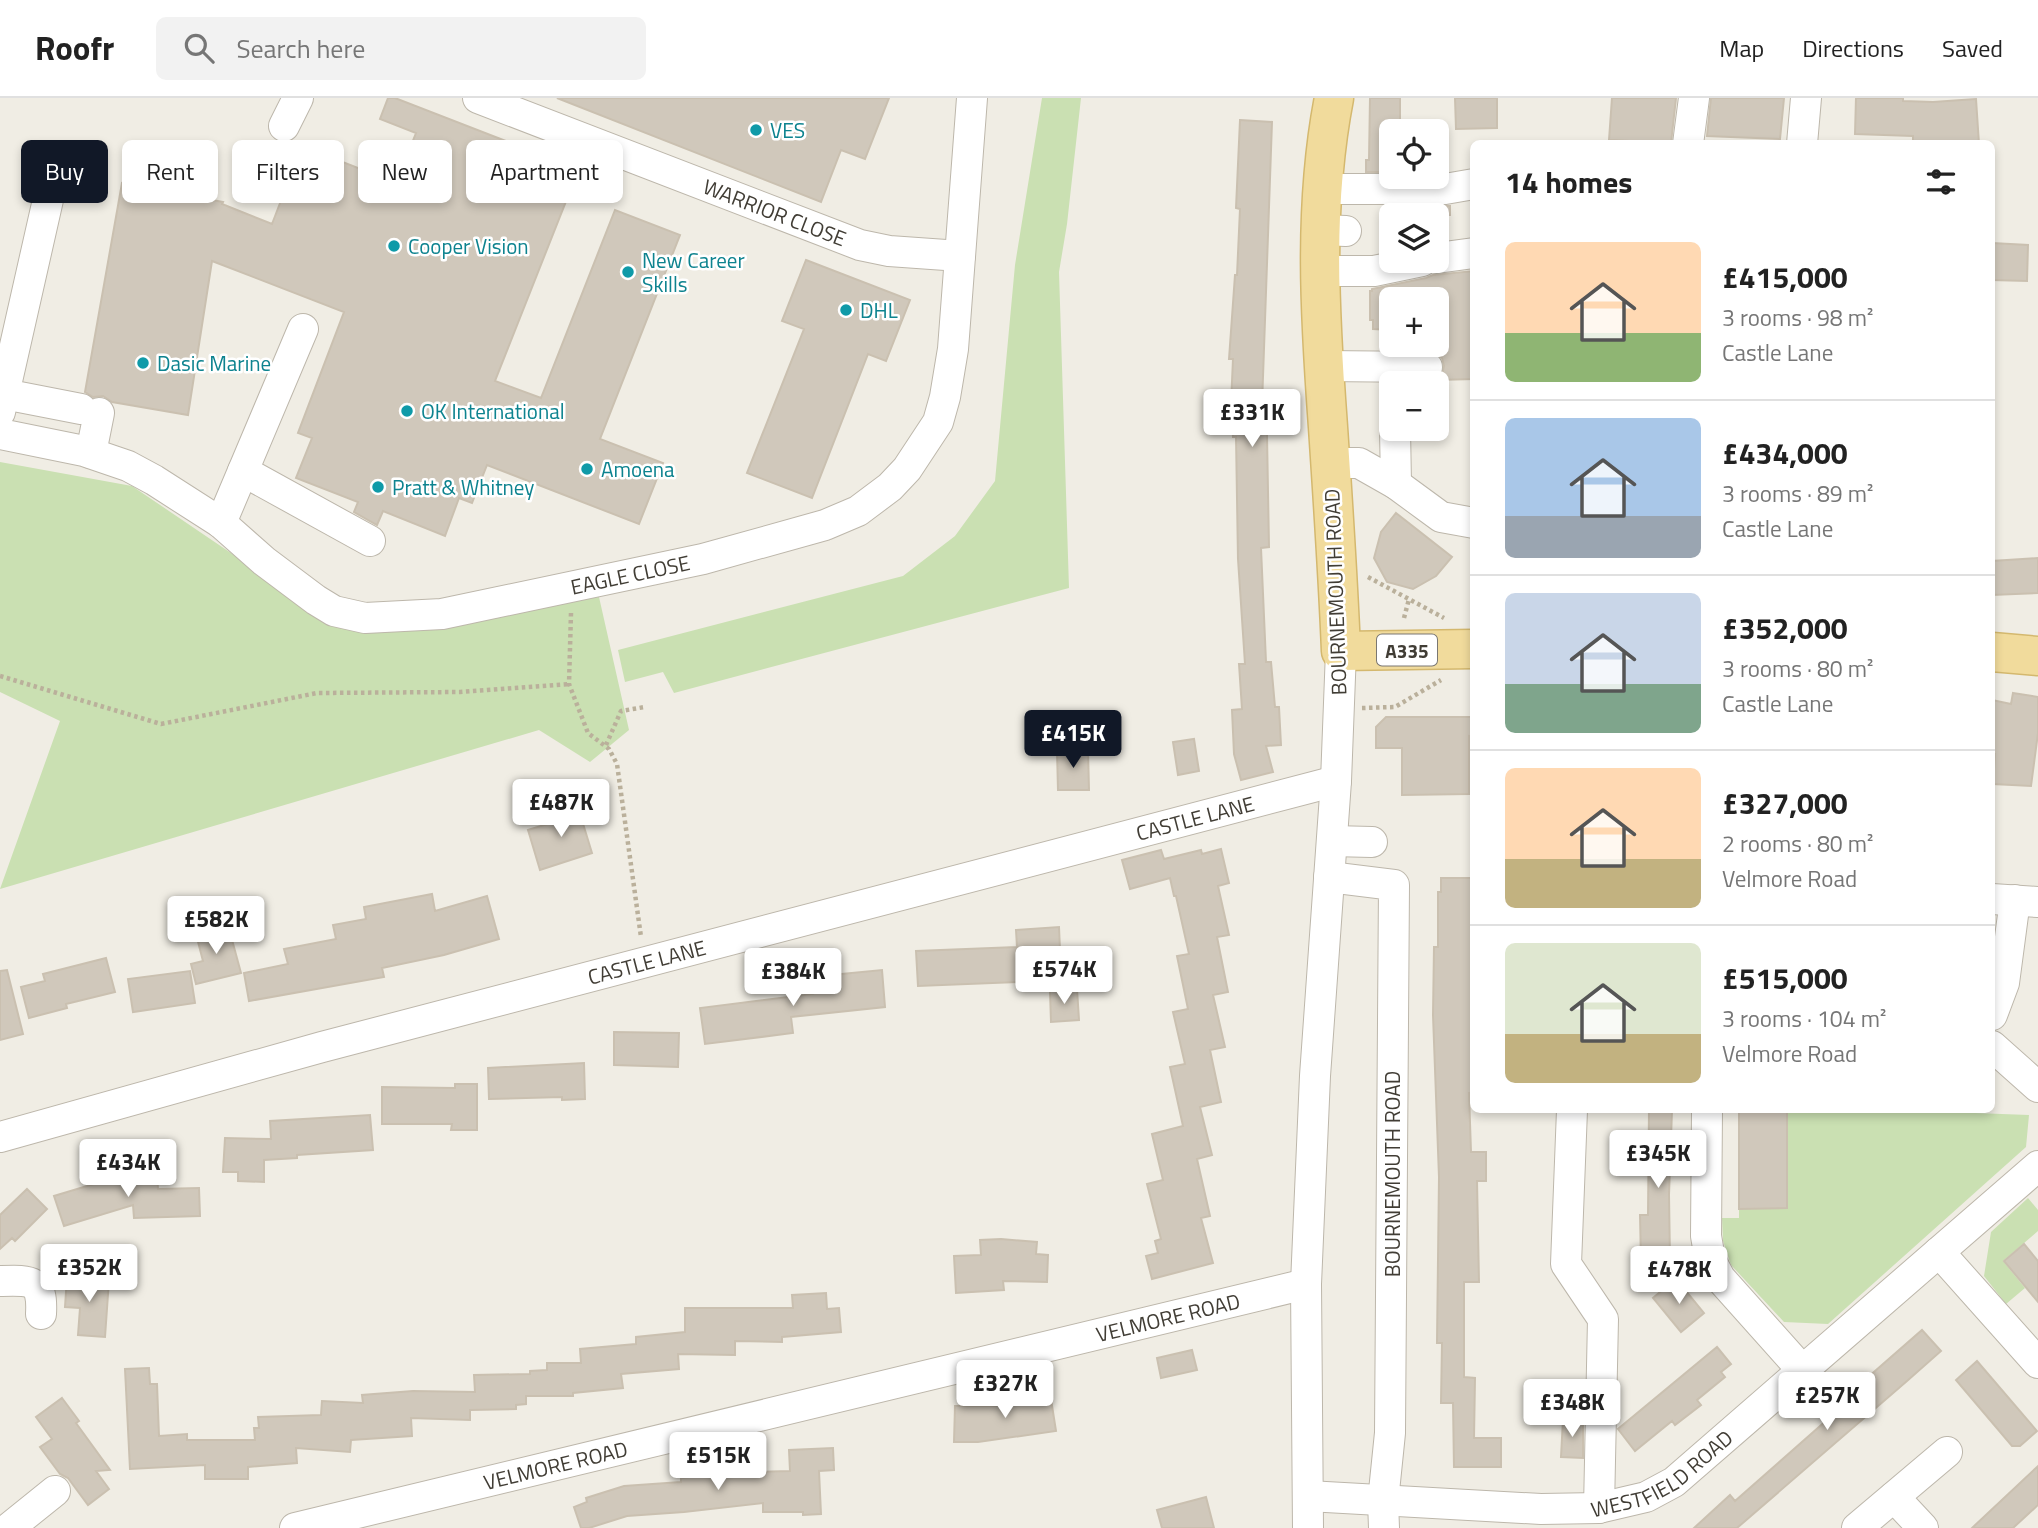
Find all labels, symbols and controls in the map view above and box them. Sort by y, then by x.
search box [156,17,646,80]
text: Roofr [35,23,114,73]
icon: search [180,29,218,67]
text: Search here [236,29,365,68]
text: Map [1719,30,1764,66]
text: Directions [1802,30,1904,66]
text: Saved [1942,30,2003,66]
place label: VES [770,114,805,146]
map controls [1379,119,1449,441]
button: locate [1379,119,1449,189]
marker: VES [748,122,764,138]
chip: Buy [21,140,108,203]
chip: Rent [122,140,218,203]
chip: Filters [232,140,344,203]
chip: New [358,140,452,203]
chip: Apartment [466,140,623,203]
text: 14 homes [1505,159,1632,205]
icon: filters [1922,163,1960,201]
street label: WARRIOR CLOSE [699,170,851,254]
button: layers [1379,203,1449,273]
place label: Cooper Vision [408,230,529,262]
marker: Cooper Vision [386,238,402,254]
place label: New Career Skills [642,244,745,300]
text: £415,000 [1722,254,1848,300]
marker: New Career Skills [620,264,636,280]
icon: home [1561,270,1645,354]
button: + [1379,287,1449,357]
place label: DHL [860,294,898,326]
text: 3 rooms · 98 m² [1722,300,1873,335]
marker: DHL [838,302,854,318]
text: Castle Lane [1722,335,1833,370]
place label: Dasic Marine [157,347,271,379]
marker: Dasic Marine [135,355,151,371]
button: − [1379,371,1449,441]
pin: £331K [1203,390,1301,449]
text: £331K [1219,394,1285,429]
place label: OK International [421,395,565,427]
marker: OK International [399,403,415,419]
text: £434,000 [1722,430,1848,476]
icon: home [1561,446,1645,530]
place label: Amoena [601,453,675,485]
marker: Amoena [579,461,595,477]
place label: Pratt & Whitney [392,471,534,503]
text: 3 rooms · 89 m² [1722,476,1873,511]
marker: Pratt & Whitney [370,479,386,495]
street label: BOURNEMOUTH ROAD [1315,488,1355,696]
text: Castle Lane [1722,511,1833,546]
street label: EAGLE CLOSE [568,546,693,602]
text: £352,000 [1722,605,1848,651]
icon: home [1561,621,1645,705]
road number: A335 [1377,635,1437,666]
text: 3 rooms · 80 m² [1722,651,1873,686]
text: Castle Lane [1722,686,1833,721]
pin: £415K [1024,710,1122,770]
text: £415K [1040,715,1106,750]
pin: £487K [512,780,610,839]
text: £327,000 [1722,780,1848,826]
text: £487K [528,784,594,819]
street label: CASTLE LANE [1133,787,1258,849]
icon: home [1561,796,1645,880]
text: 2 rooms · 80 m² [1722,826,1873,861]
text: Velmore Road [1722,861,1857,896]
pin: £582K [167,896,265,956]
text: £582K [183,901,249,936]
street label: CASTLE LANE [584,931,709,993]
pin: £574K [1015,946,1113,1006]
pin: £384K [744,948,842,1008]
text: £574K [1031,951,1097,986]
text: £384K [760,953,826,988]
text: £515,000 [1722,955,1848,1001]
icon: home [1561,971,1645,1055]
text: 3 rooms · 104 m² [1722,1001,1886,1036]
text: Velmore Road [1722,1036,1857,1071]
street label: BOURNEMOUTH ROAD [1376,1071,1408,1277]
pin: £345K [1609,1130,1707,1190]
text: £345K [1625,1135,1691,1170]
pin: £434K [79,1140,177,1199]
text: £434K [95,1144,161,1179]
pin: £352K [40,1244,138,1304]
pin: £478K [1630,1246,1728,1306]
text: £352K [56,1249,122,1284]
text: £478K [1646,1251,1712,1286]
street label: VELMORE ROAD [1093,1284,1243,1350]
pin: £327K [956,1360,1054,1420]
text: £327K [972,1365,1038,1400]
pin: £257K [1778,1372,1876,1432]
text: £257K [1794,1377,1860,1412]
pin: £348K [1523,1380,1621,1439]
text: £348K [1539,1384,1605,1419]
street label: WESTFIELD ROAD [1588,1422,1740,1525]
street label: VELMORE ROAD [480,1432,631,1498]
pin: £515K [669,1432,767,1492]
text: £515K [685,1437,751,1472]

